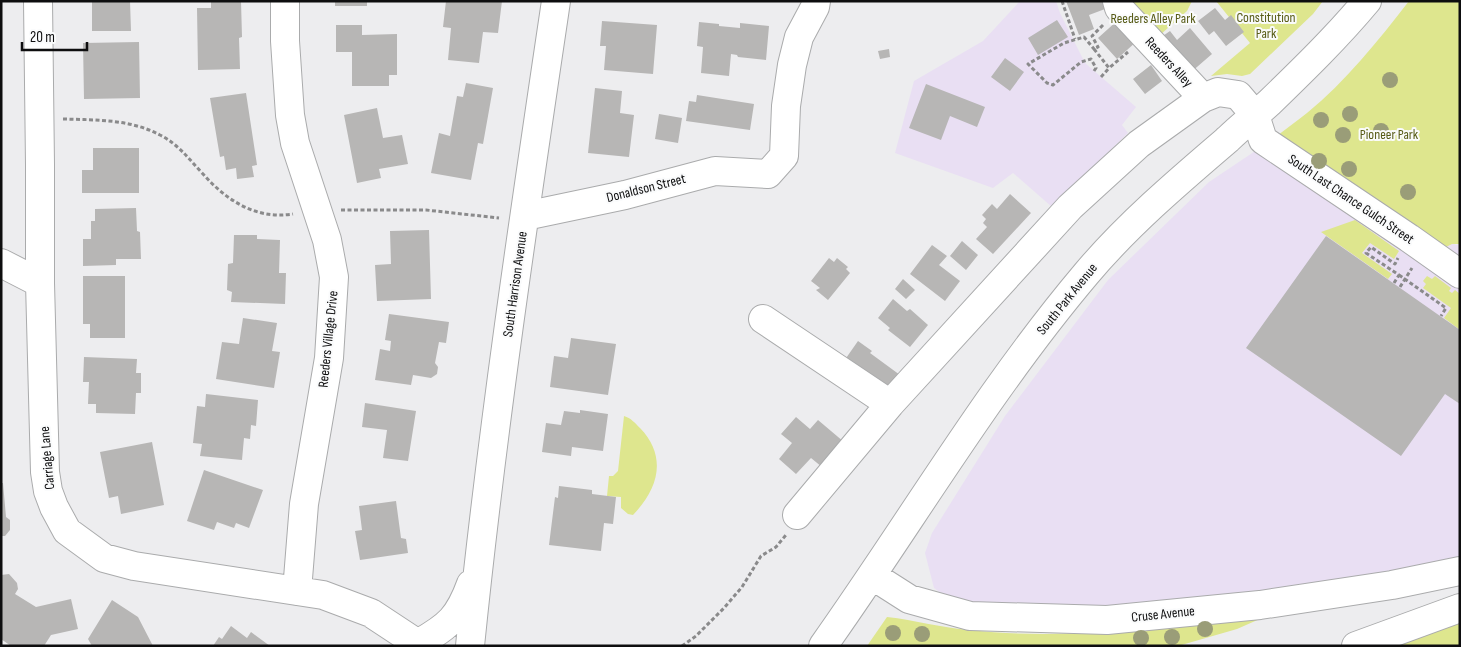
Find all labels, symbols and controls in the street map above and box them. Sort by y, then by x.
park label: Constitution Park [1236,9,1296,42]
park label: Reeders Alley Park [1110,10,1196,27]
scale bar [22,20,88,52]
text: 20 m [30,28,55,47]
street label: Reeders Alley [1142,33,1197,91]
park label: Pioneer Park [1360,126,1419,143]
street label: South Last Chance Gulch Street [1285,150,1417,248]
street label: Donaldson Street [605,170,687,206]
street label: South Harrison Avenue [499,230,531,338]
street label: South Park Avenue [1033,260,1101,338]
street label: Reeders Village Drive [314,290,342,388]
street label: Carriage Lane [36,426,58,490]
street label: Cruse Avenue [1130,602,1196,626]

